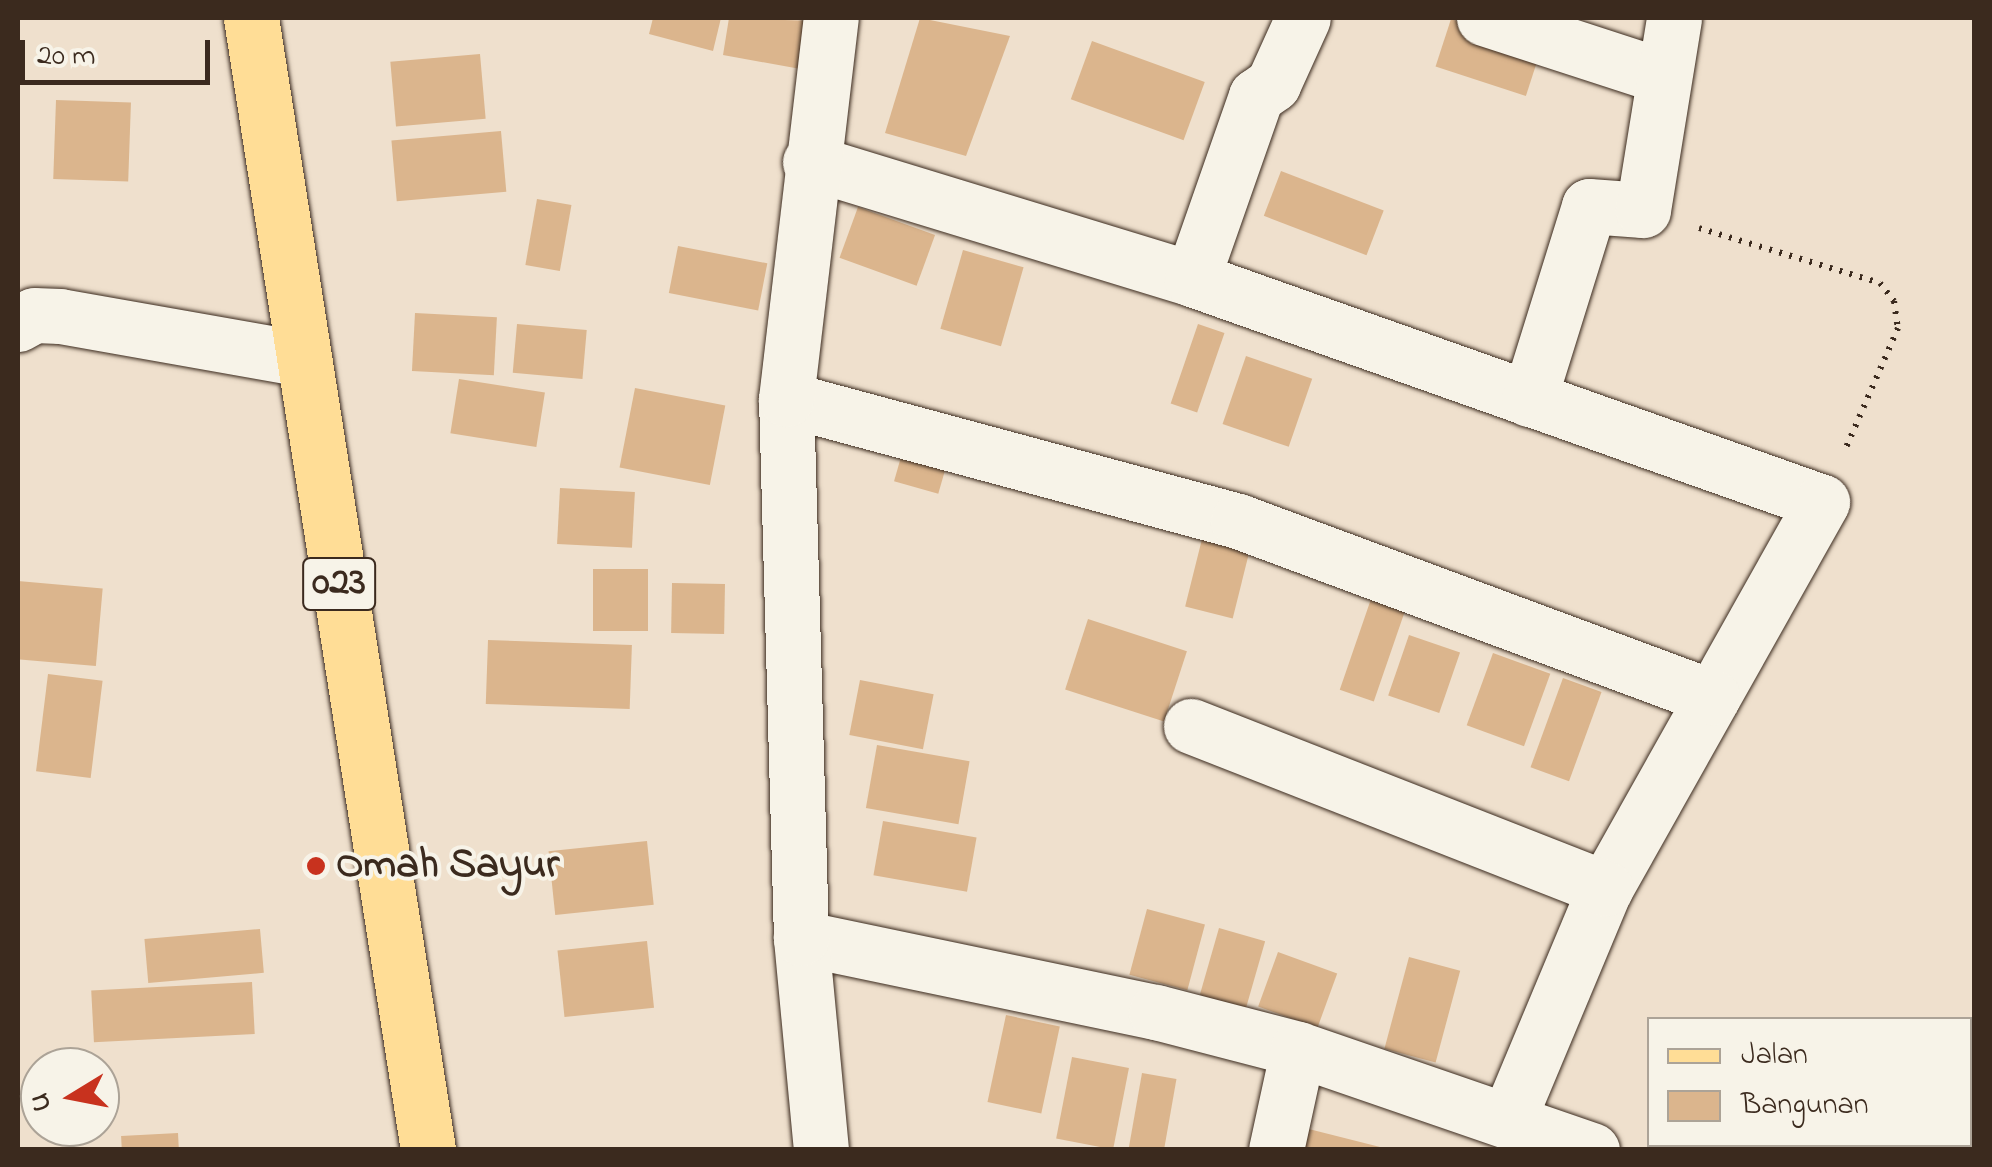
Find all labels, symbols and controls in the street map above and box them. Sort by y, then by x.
scale bar [25,20,215,82]
text: 20 m [37,35,96,79]
road number: 023 [302,549,376,619]
place label: Omah Sayur [336,841,559,891]
marker: Omah Sayur [305,855,327,877]
legend [1647,1017,1972,1147]
text: Jalan [1741,1034,1808,1078]
north arrow [20,1047,120,1147]
text: Bangunan [1741,1084,1869,1128]
text: U [20,1090,64,1114]

